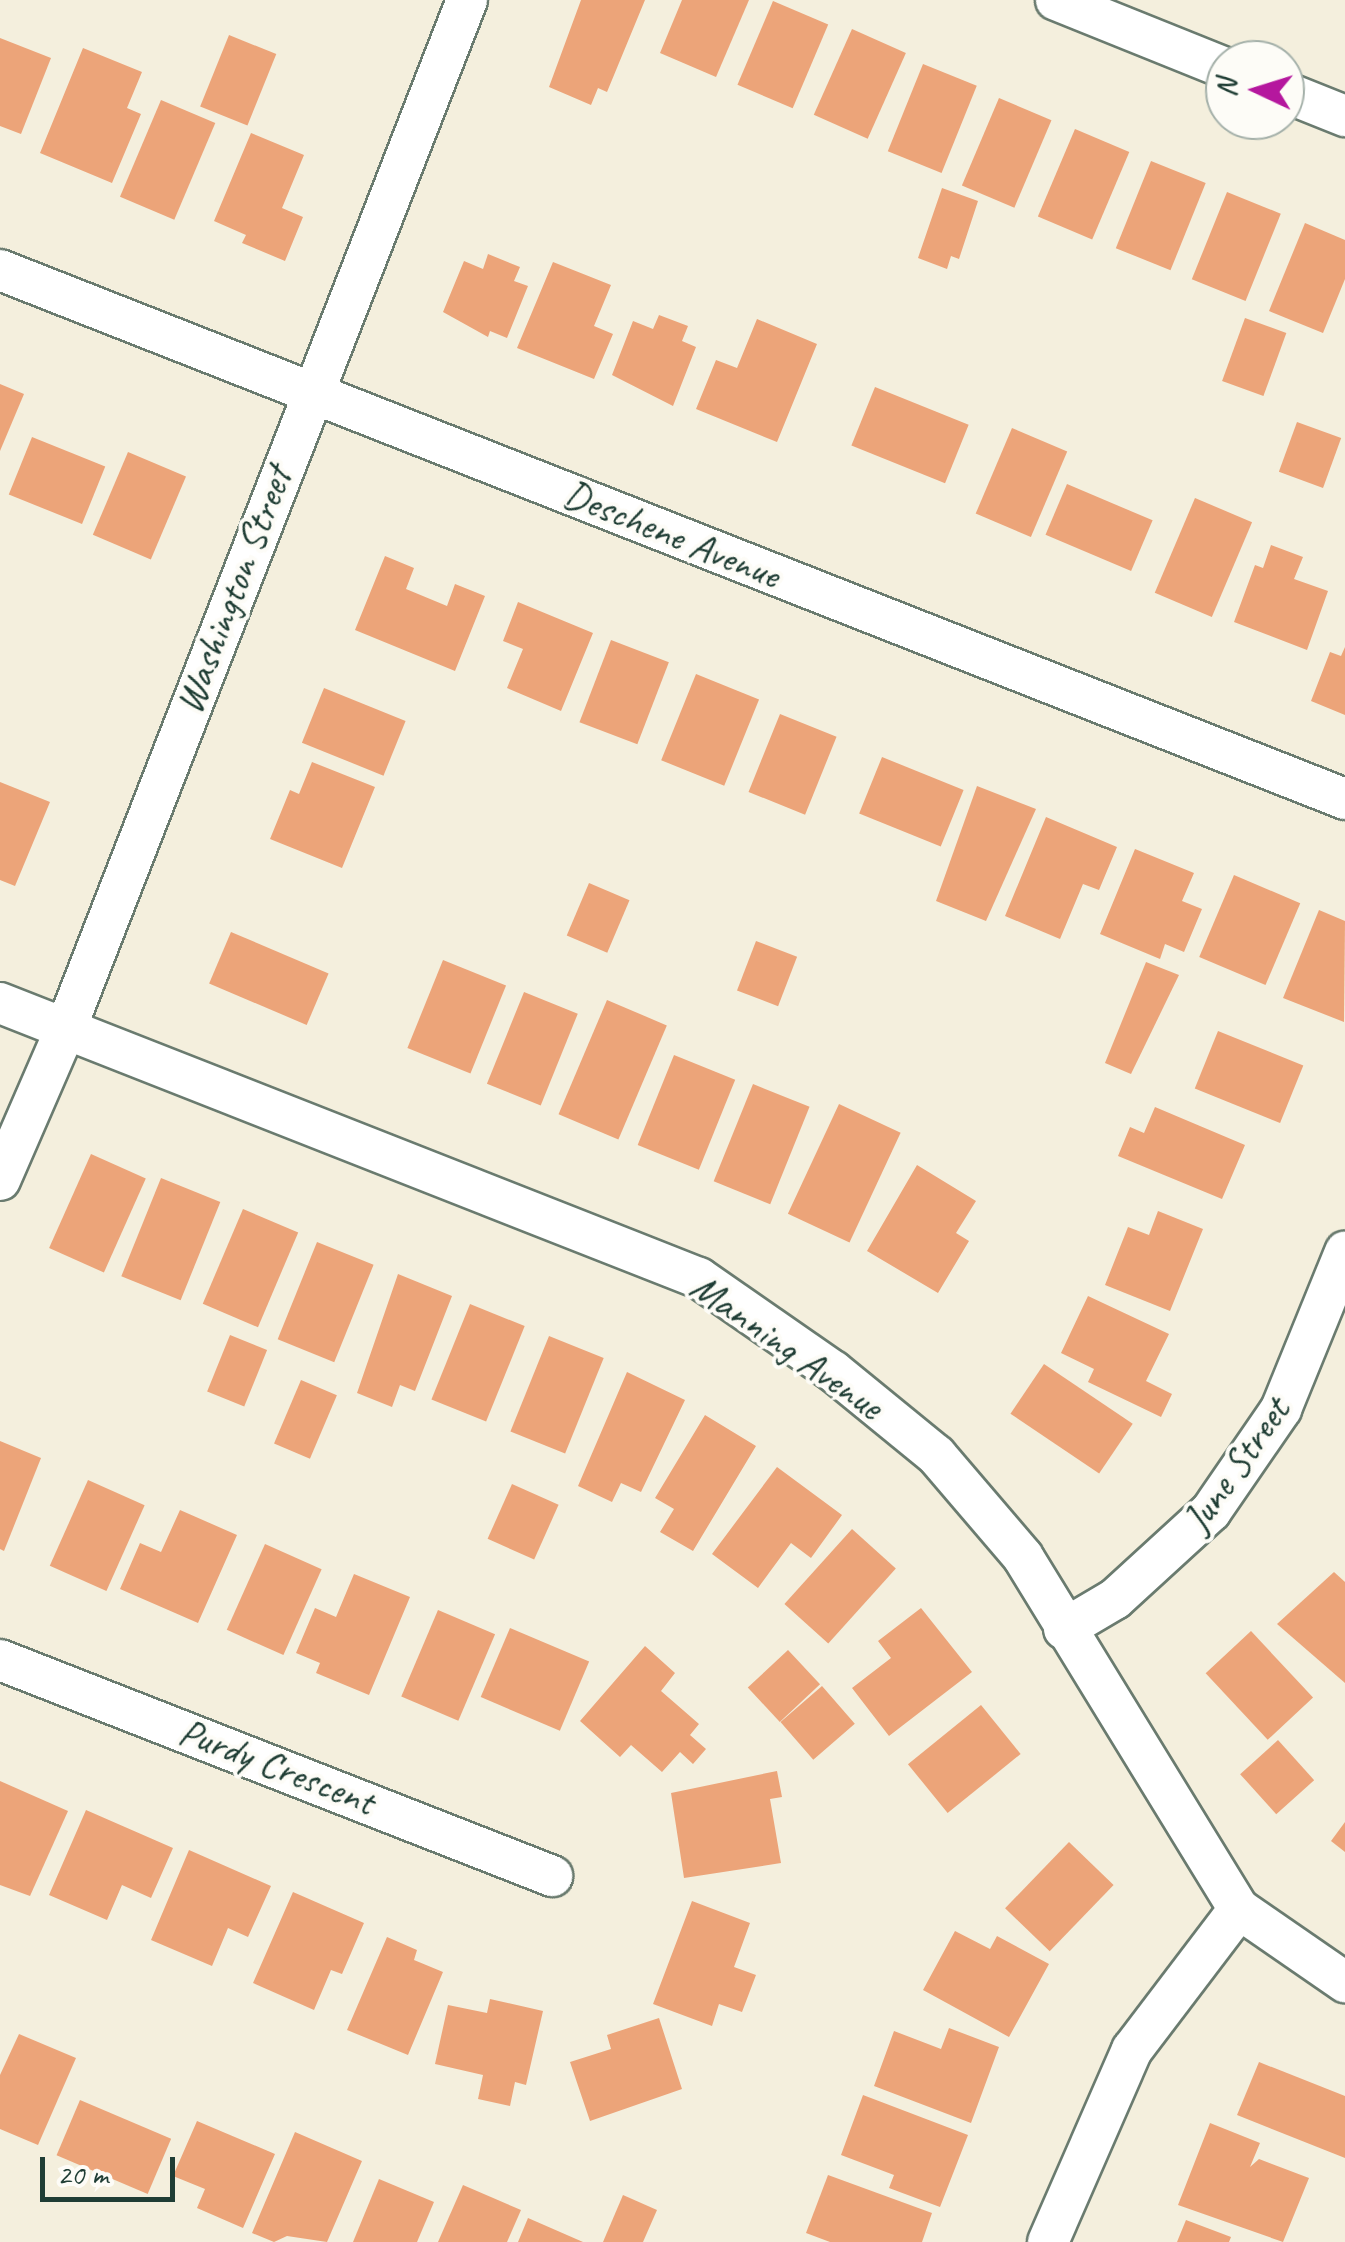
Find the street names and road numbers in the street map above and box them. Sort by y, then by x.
street label: Washington Street [164,460,302,720]
street label: Deschene Avenue [557,469,787,599]
street label: Manning Avenue [682,1262,892,1430]
street label: June Street [1172,1388,1300,1542]
street label: Purdy Crescent [173,1707,381,1825]

